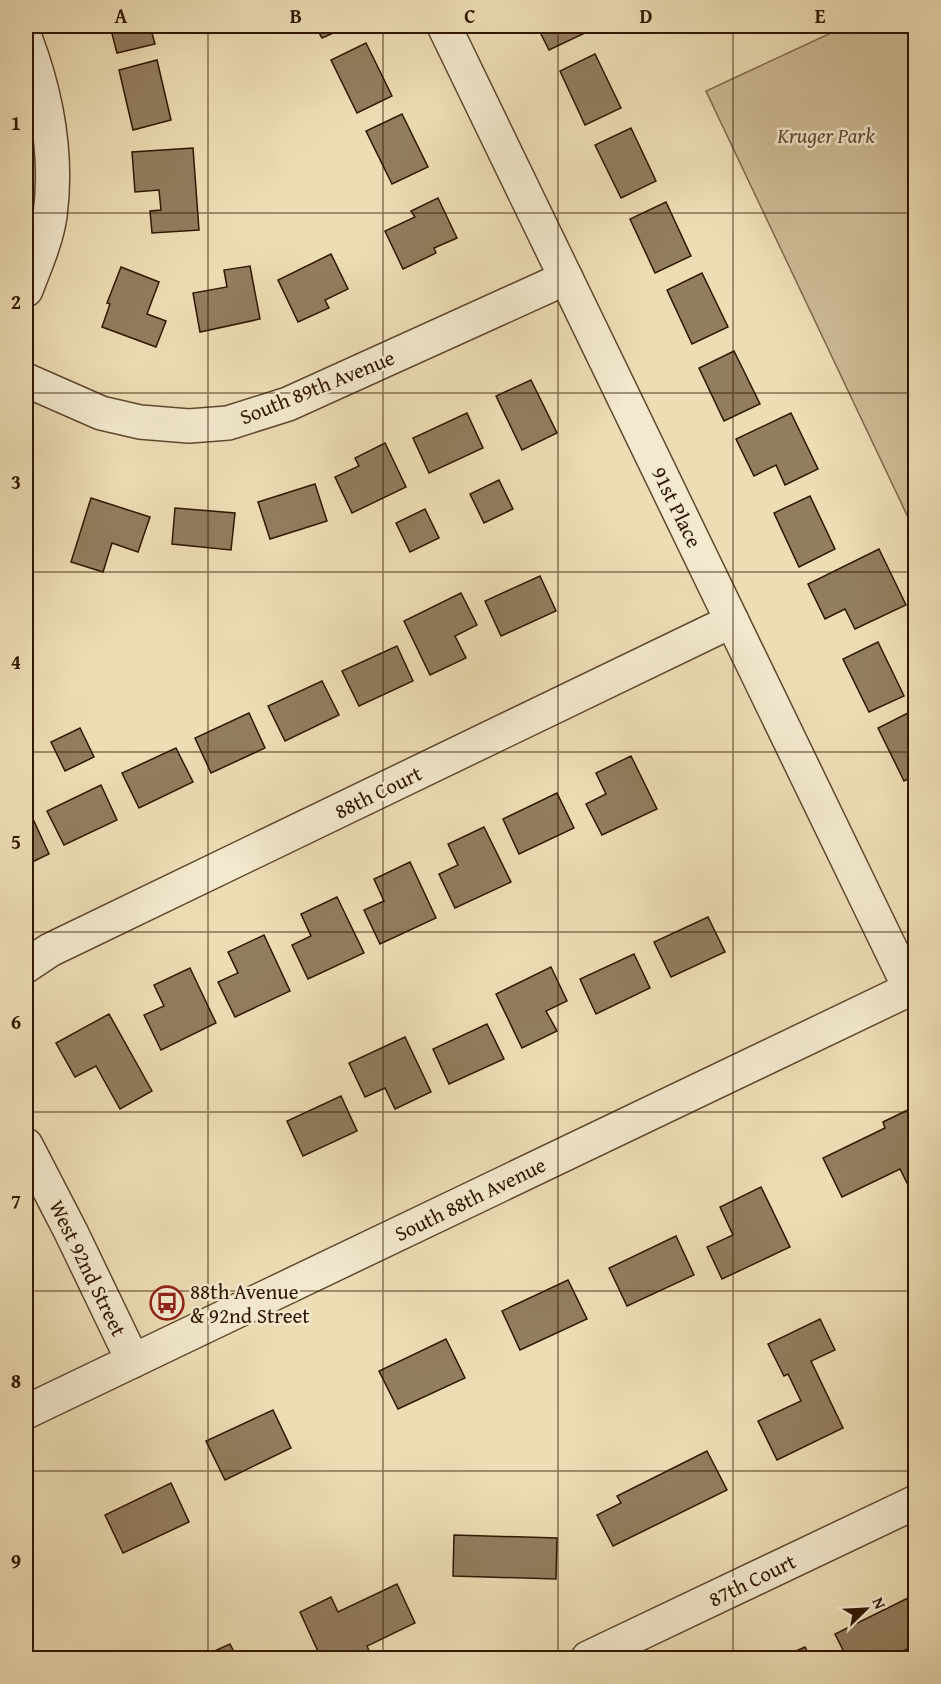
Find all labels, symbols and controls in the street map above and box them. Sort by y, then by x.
text: A [115,1,128,30]
text: B [290,1,302,30]
text: C [464,1,476,30]
text: D [639,1,653,30]
text: E [815,1,826,30]
text: 1 [11,108,21,137]
park label: Kruger Park [776,120,875,151]
text: 2 [11,287,21,316]
street label: South 89th Avenue [235,342,399,432]
street label: 91st Place [644,461,710,553]
text: 3 [11,467,21,496]
text: 4 [11,647,21,676]
street label: 88th Court [329,757,427,826]
text: 5 [11,827,21,856]
text: 6 [11,1007,21,1036]
street label: South 88th Avenue [389,1149,551,1249]
text: 7 [11,1186,21,1215]
street label: West 92nd Street [42,1195,135,1342]
place label: 88th Avenue & 92nd Street [190,1276,310,1331]
bus stop icon: 88th Avenue & 92nd Street [149,1285,185,1321]
text: 8 [11,1366,21,1395]
street label: 87th Court [703,1545,801,1614]
text: 9 [11,1546,21,1575]
north arrow [836,1579,896,1639]
text: N [867,1593,893,1613]

